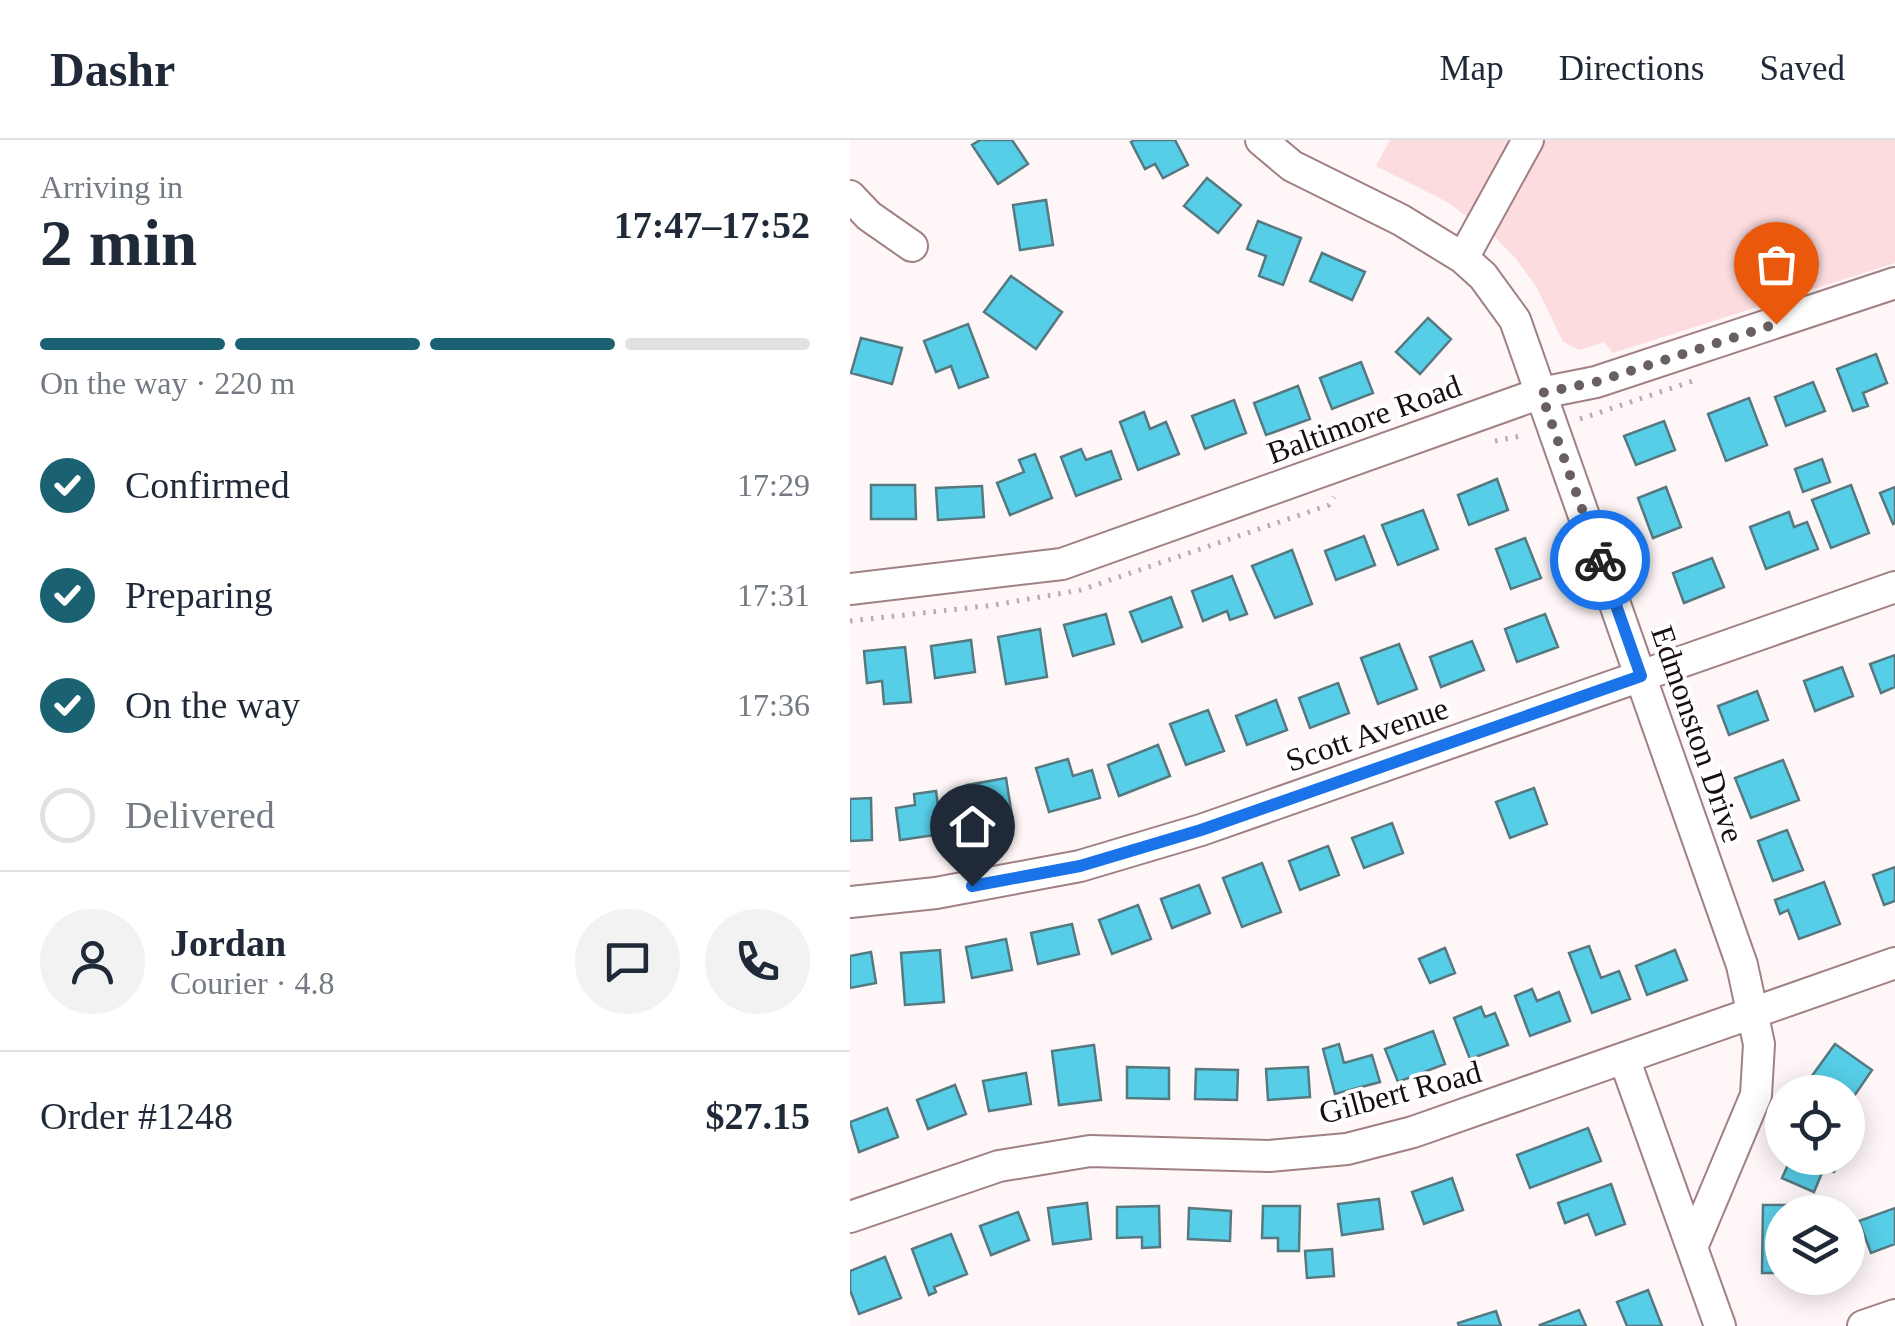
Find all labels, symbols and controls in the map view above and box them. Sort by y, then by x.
text: Dashr [50,43,175,96]
text: Map [1440,49,1504,88]
text: Directions [1559,49,1704,88]
text: Saved [1759,49,1845,88]
text: Arriving in [40,169,183,205]
text: 17:47–17:52 [614,204,810,246]
text: 2 min [40,207,197,279]
pin [1734,222,1819,325]
icon: bag [1749,237,1804,292]
text: On the way · 220 m [40,365,295,401]
street label: Baltimore Road [1262,367,1466,471]
icon: check [40,458,95,513]
text: Confirmed [125,464,290,506]
text: 17:29 [737,467,810,503]
courier [1550,510,1650,610]
icon: bike [1573,533,1628,588]
icon: check [40,568,95,623]
text: Preparing [125,574,273,616]
text: 17:31 [737,577,810,613]
street label: Edmonston Drive [1644,621,1752,847]
icon: check [40,678,95,733]
text: On the way [125,684,300,726]
text: 17:36 [737,687,810,723]
street label: Scott Avenue [1281,689,1453,779]
pin [930,784,1015,887]
text: Delivered [125,794,275,836]
icon: home [945,799,1000,854]
button: person [40,909,145,1014]
button: chat [575,909,680,1014]
button: phone [705,909,810,1014]
text: Jordan [170,922,286,964]
text: Courier · 4.8 [170,965,334,1001]
street label: Gilbert Road [1315,1053,1485,1131]
map controls [1765,1075,1865,1295]
button: locate [1765,1075,1865,1175]
text: Order #1248 [40,1095,233,1137]
text: $27.15 [706,1095,810,1137]
button: layers [1765,1195,1865,1295]

